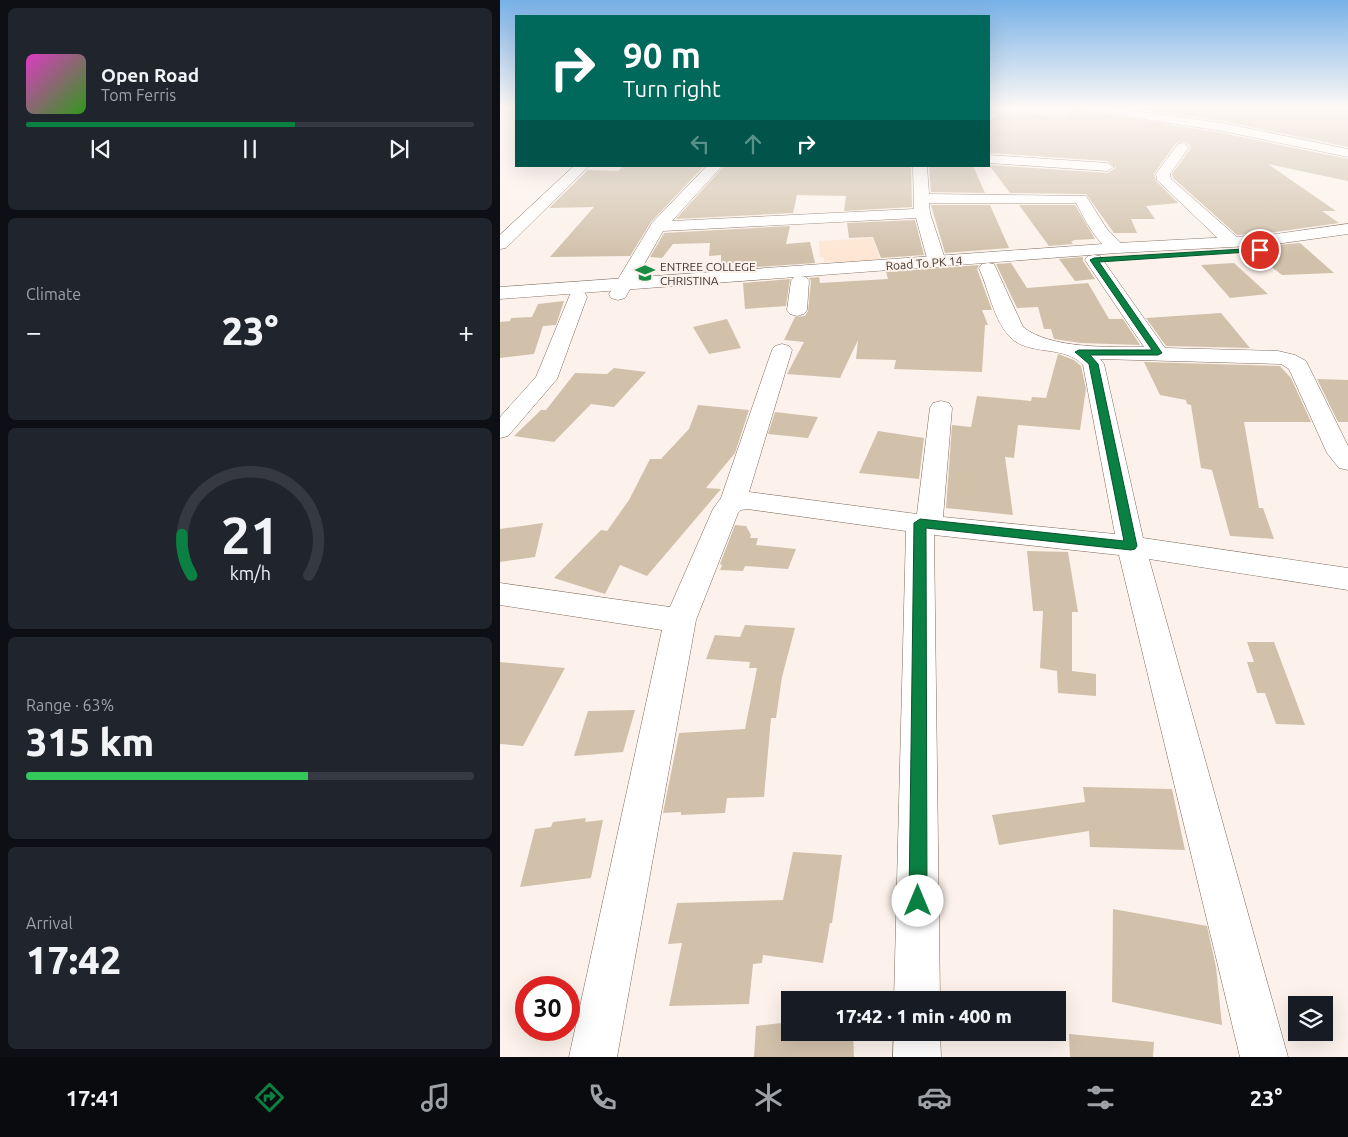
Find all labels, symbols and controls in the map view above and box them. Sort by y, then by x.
icon: right [540,35,605,100]
text: 90 m [623,35,701,75]
text: Open Road [101,64,199,86]
text: Turn right [623,76,721,101]
text: Tom Ferris [101,86,176,104]
icon: left [686,130,714,158]
icon: ahead [739,130,767,158]
icon: right [792,130,820,158]
icon: previous [87,135,115,163]
icon: pause [236,135,264,163]
icon: next [385,135,413,163]
pin [1239,229,1281,271]
icon: arrive [1246,236,1274,264]
street label: Road To PK 14 [885,254,963,272]
place label: ENTREE COLLEGE CHRISTINA [660,260,756,287]
school or university icon: ENTREE COLLEGE CHRISTINA [634,262,656,284]
text: Climate [26,285,81,303]
text: 23° [222,310,278,352]
text: − [26,316,42,347]
text: + [458,316,474,347]
text: 21 [221,506,279,564]
text: km/h [229,563,271,583]
text: Range · 63% [26,696,114,714]
text: 315 km [26,721,154,763]
position arrow [891,874,943,926]
text: Arrival [26,914,73,932]
text: 17:42 [26,939,121,981]
speed limit sign: 30 [515,976,580,1041]
map controls [1288,996,1333,1041]
button: layers [1288,996,1333,1041]
text: 17:42 · 1 min · 400 m [835,1005,1012,1027]
icon: directions [252,1080,287,1115]
icon: music [418,1080,453,1115]
icon: phone [585,1080,620,1115]
icon: climate [751,1080,786,1115]
icon: car [917,1080,952,1115]
icon: filters [1083,1080,1118,1115]
text: 17:41 [66,1085,121,1110]
text: 23° [1250,1085,1282,1110]

